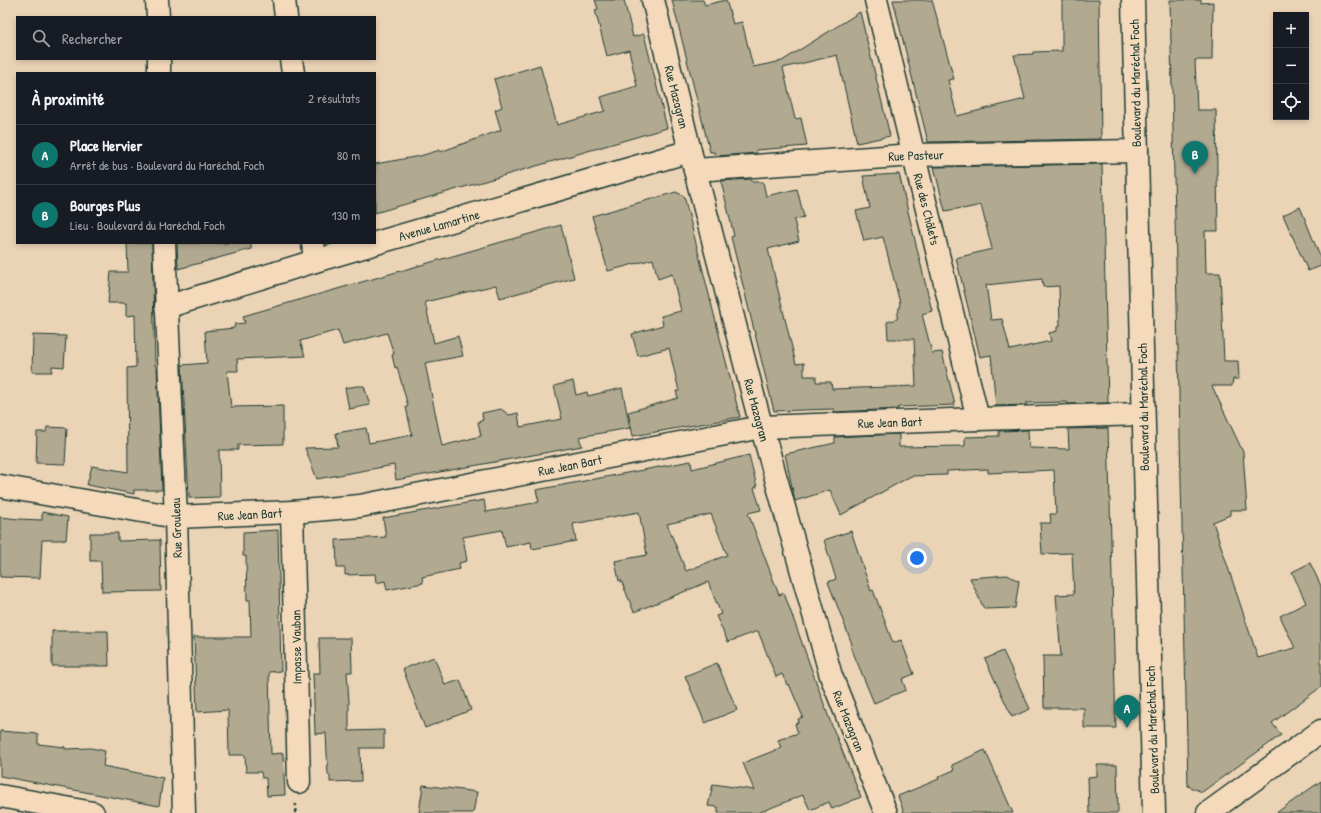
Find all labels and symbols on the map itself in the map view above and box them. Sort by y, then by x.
street label: Boulevard du Maréchal Foch [1125,18,1145,147]
street label: Rue Mazagran [660,64,694,131]
pin: B [1182,141,1208,174]
street label: Rue Pasteur [888,145,944,165]
street label: Rue des Châlets [909,171,945,247]
street label: Avenue Lamartine [396,205,482,245]
street label: Boulevard du Maréchal Foch [1133,342,1153,471]
street label: Rue Mazagran [740,377,774,444]
street label: Rue Jean Bart [858,412,923,432]
street label: Rue Jean Bart [537,450,604,480]
street label: Rue Grouleau [166,498,186,558]
street label: Rue Jean Bart [217,503,283,525]
your location [907,548,927,568]
street label: Impasse Vauban [286,609,306,684]
street label: Boulevard du Maréchal Foch [1141,665,1163,794]
street label: Rue Mazagran [829,688,869,754]
pin: A [1114,695,1140,728]

